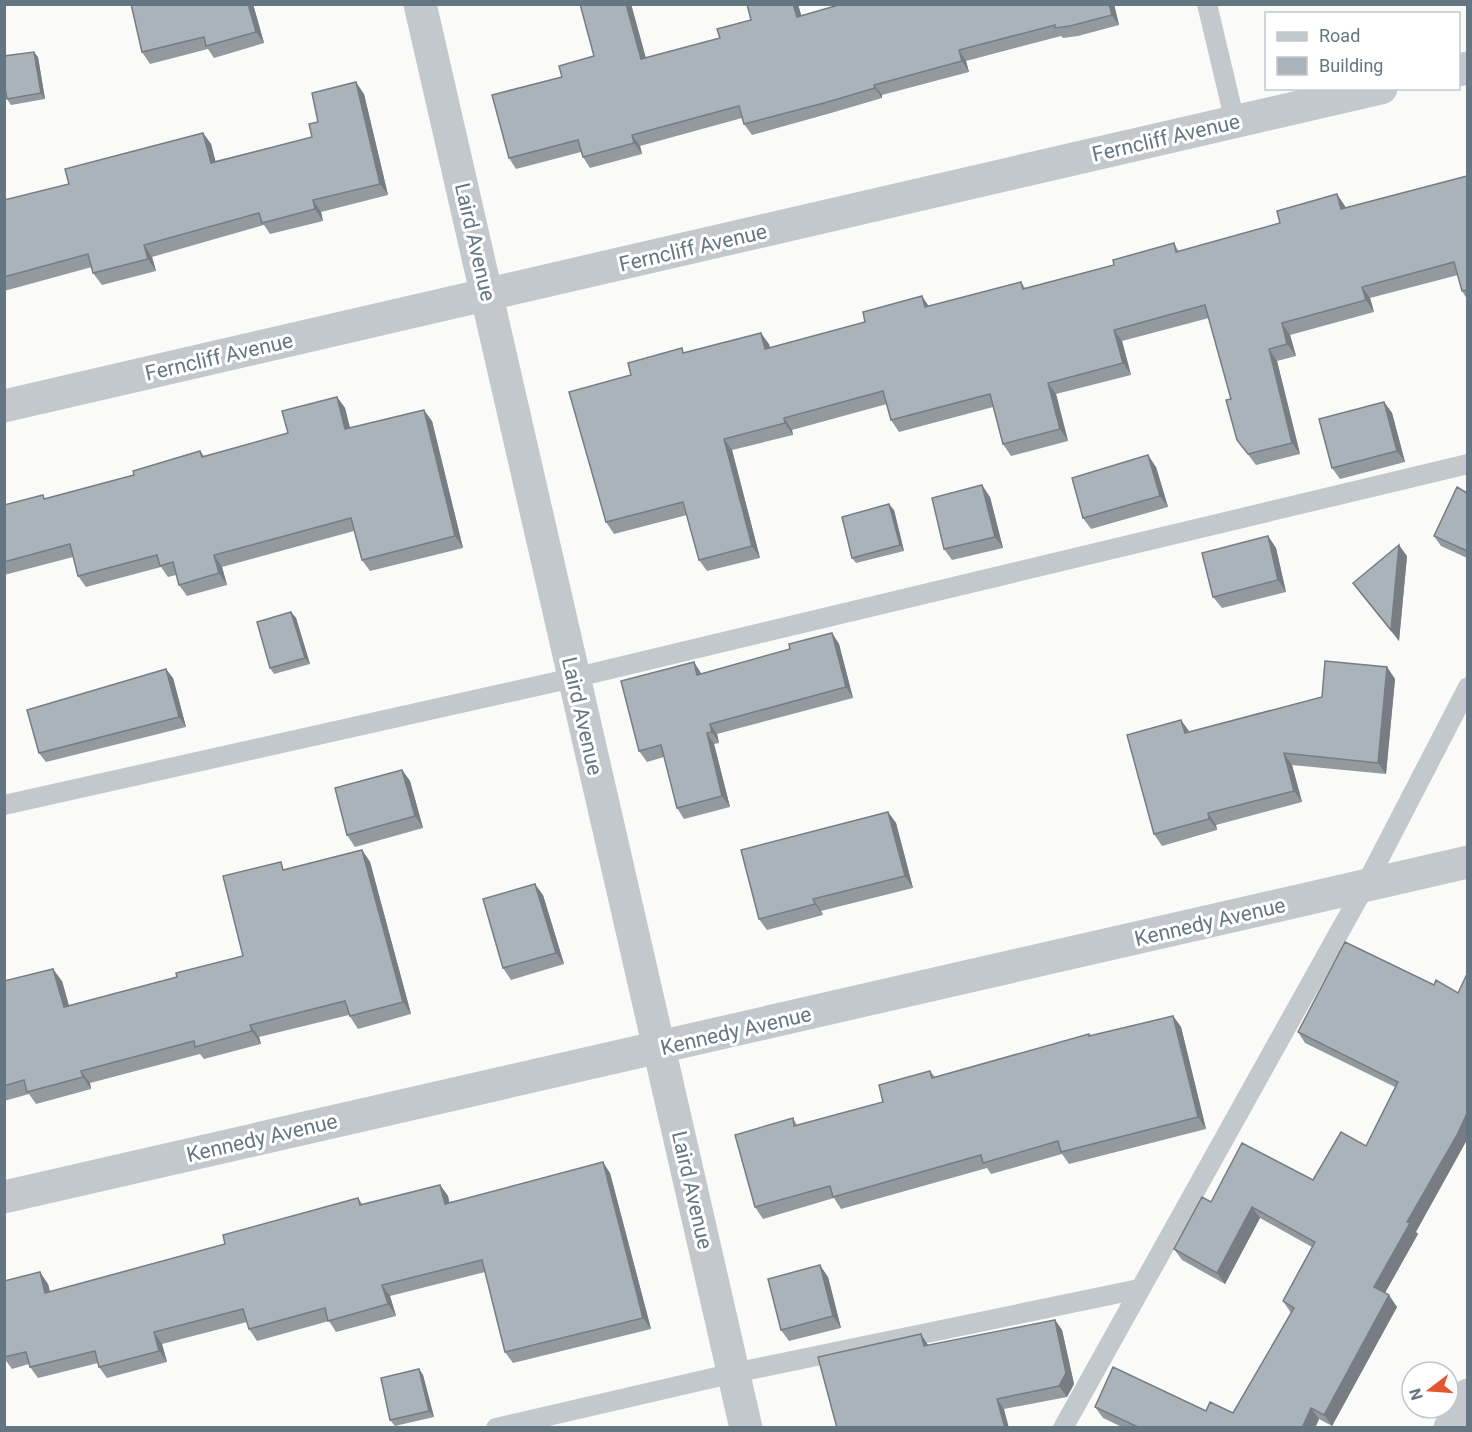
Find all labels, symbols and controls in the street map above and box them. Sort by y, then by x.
legend [1265,12,1460,90]
text: Road [1319,25,1360,46]
text: Building [1319,55,1383,76]
street label: Ferncliff Avenue [1090,109,1242,167]
street label: Laird Avenue [450,181,500,303]
street label: Ferncliff Avenue [617,219,769,277]
street label: Ferncliff Avenue [143,328,295,386]
street label: Laird Avenue [557,655,607,777]
street label: Kennedy Avenue [1132,893,1288,951]
street label: Kennedy Avenue [658,1002,814,1060]
street label: Kennedy Avenue [184,1109,340,1167]
street label: Laird Avenue [667,1129,717,1251]
north arrow [1400,1360,1460,1420]
text: N [1405,1386,1427,1402]

